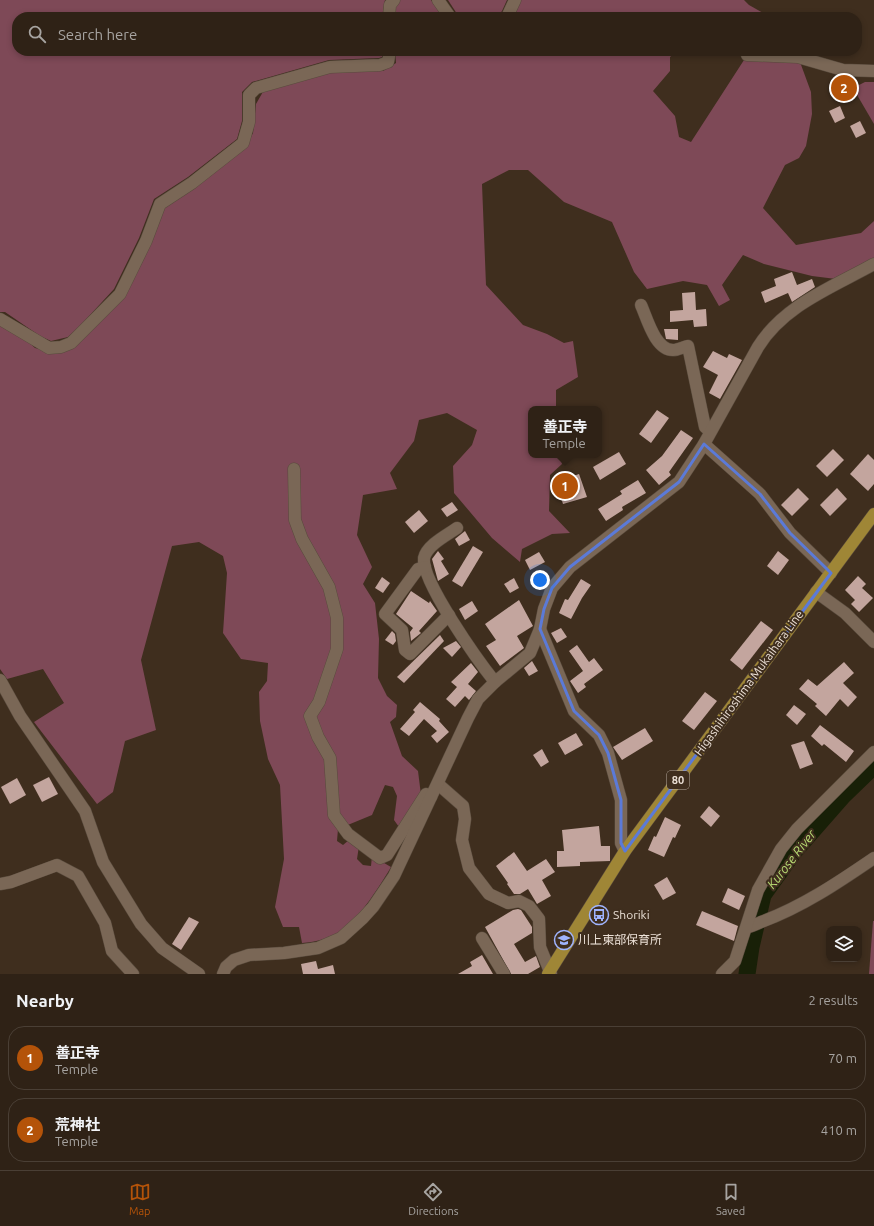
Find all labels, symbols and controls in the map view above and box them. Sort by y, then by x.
search box [12,12,862,56]
icon: search [26,23,48,45]
text: Search here [58,26,137,43]
pin: 2 [831,73,857,103]
popup [528,406,602,458]
text: 善正寺 [542,418,588,435]
text: Temple [542,436,586,450]
pin: 1 [552,471,578,501]
your location [530,570,550,590]
street label: Higashihiroshima Mukaihara Line [692,608,806,758]
road number: 80 [667,771,689,789]
water label: Kurose River [764,826,819,891]
bus stop icon: Shoriki [588,904,610,926]
place label: Shoriki [613,908,650,921]
map controls [826,926,862,962]
button: layers [826,926,862,962]
school or university icon: 川上東部保育所 [553,929,575,951]
place label: 川上東部保育所 [578,933,662,946]
text: Nearby [16,991,74,1010]
text: 2 results [808,993,858,1007]
text: 善正寺 [55,1044,100,1061]
text: 1 [26,1051,34,1065]
text: 70 m [828,1051,857,1065]
text: Temple [55,1062,98,1076]
text: 荒神社 [55,1116,100,1133]
text: 2 [26,1123,34,1137]
text: 410 m [821,1123,857,1137]
text: Temple [55,1134,98,1148]
tab: Map [129,1181,151,1217]
tab: Directions [408,1181,458,1217]
tab: Saved [716,1181,745,1217]

